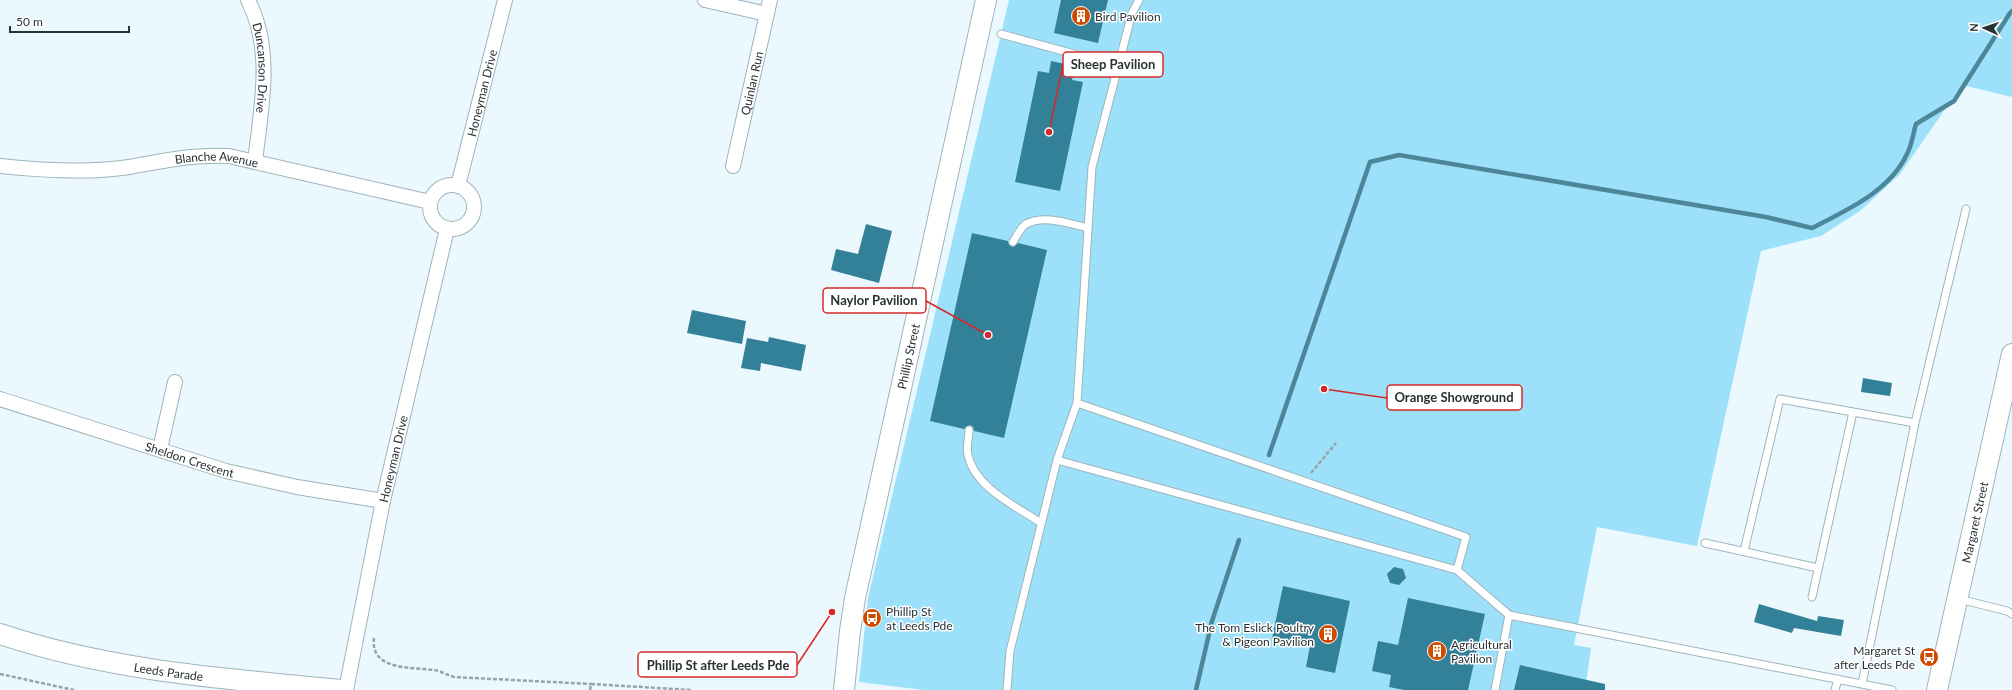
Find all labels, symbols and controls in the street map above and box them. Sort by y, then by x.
building icon: Bird Pavilion [1070,5,1092,27]
scale bar [10,8,129,34]
north arrow [1964,8,2004,48]
place label: Bird Pavilion [1095,9,1161,24]
text: 50 m [16,14,43,29]
street label: Duncanson Drive [250,21,271,114]
text: N [1967,23,1980,32]
street label: Honeyman Drive [463,48,500,138]
street label: Quinlan Run [737,50,766,116]
callout: Sheep Pavilion [1063,52,1163,77]
text: Sheep Pavilion [1071,56,1155,72]
street label: Blanche Avenue [174,148,260,170]
callout: Naylor Pavilion [823,288,926,313]
text: Naylor Pavilion [830,292,918,308]
street label: Phillip Street [893,322,923,391]
callout: Orange Showground [1387,385,1522,410]
text: Orange Showground [1394,389,1514,405]
street label: Honeyman Drive [375,414,410,504]
street label: Sheldon Crescent [143,438,236,480]
street label: Margaret Street [1958,479,1991,564]
place label: Phillip St at Leeds Pde [886,604,953,633]
bus stop icon: Phillip St at Leeds Pde [861,607,883,629]
place label: The Tom Eslick Poultry & Pigeon Pavilion [1195,620,1315,649]
building icon: The Tom Eslick Poultry & Pigeon Pavilion [1317,623,1339,645]
place label: Agricultural Pavilion [1451,637,1512,666]
building icon: Agricultural Pavilion [1426,640,1448,662]
place label: Margaret St after Leeds Pde [1834,643,1916,672]
bus stop icon: Margaret St after Leeds Pde [1918,646,1940,668]
callout: Phillip St after Leeds Pde [638,652,797,677]
text: Phillip St after Leeds Pde [647,657,789,673]
street label: Leeds Parade [133,659,204,684]

